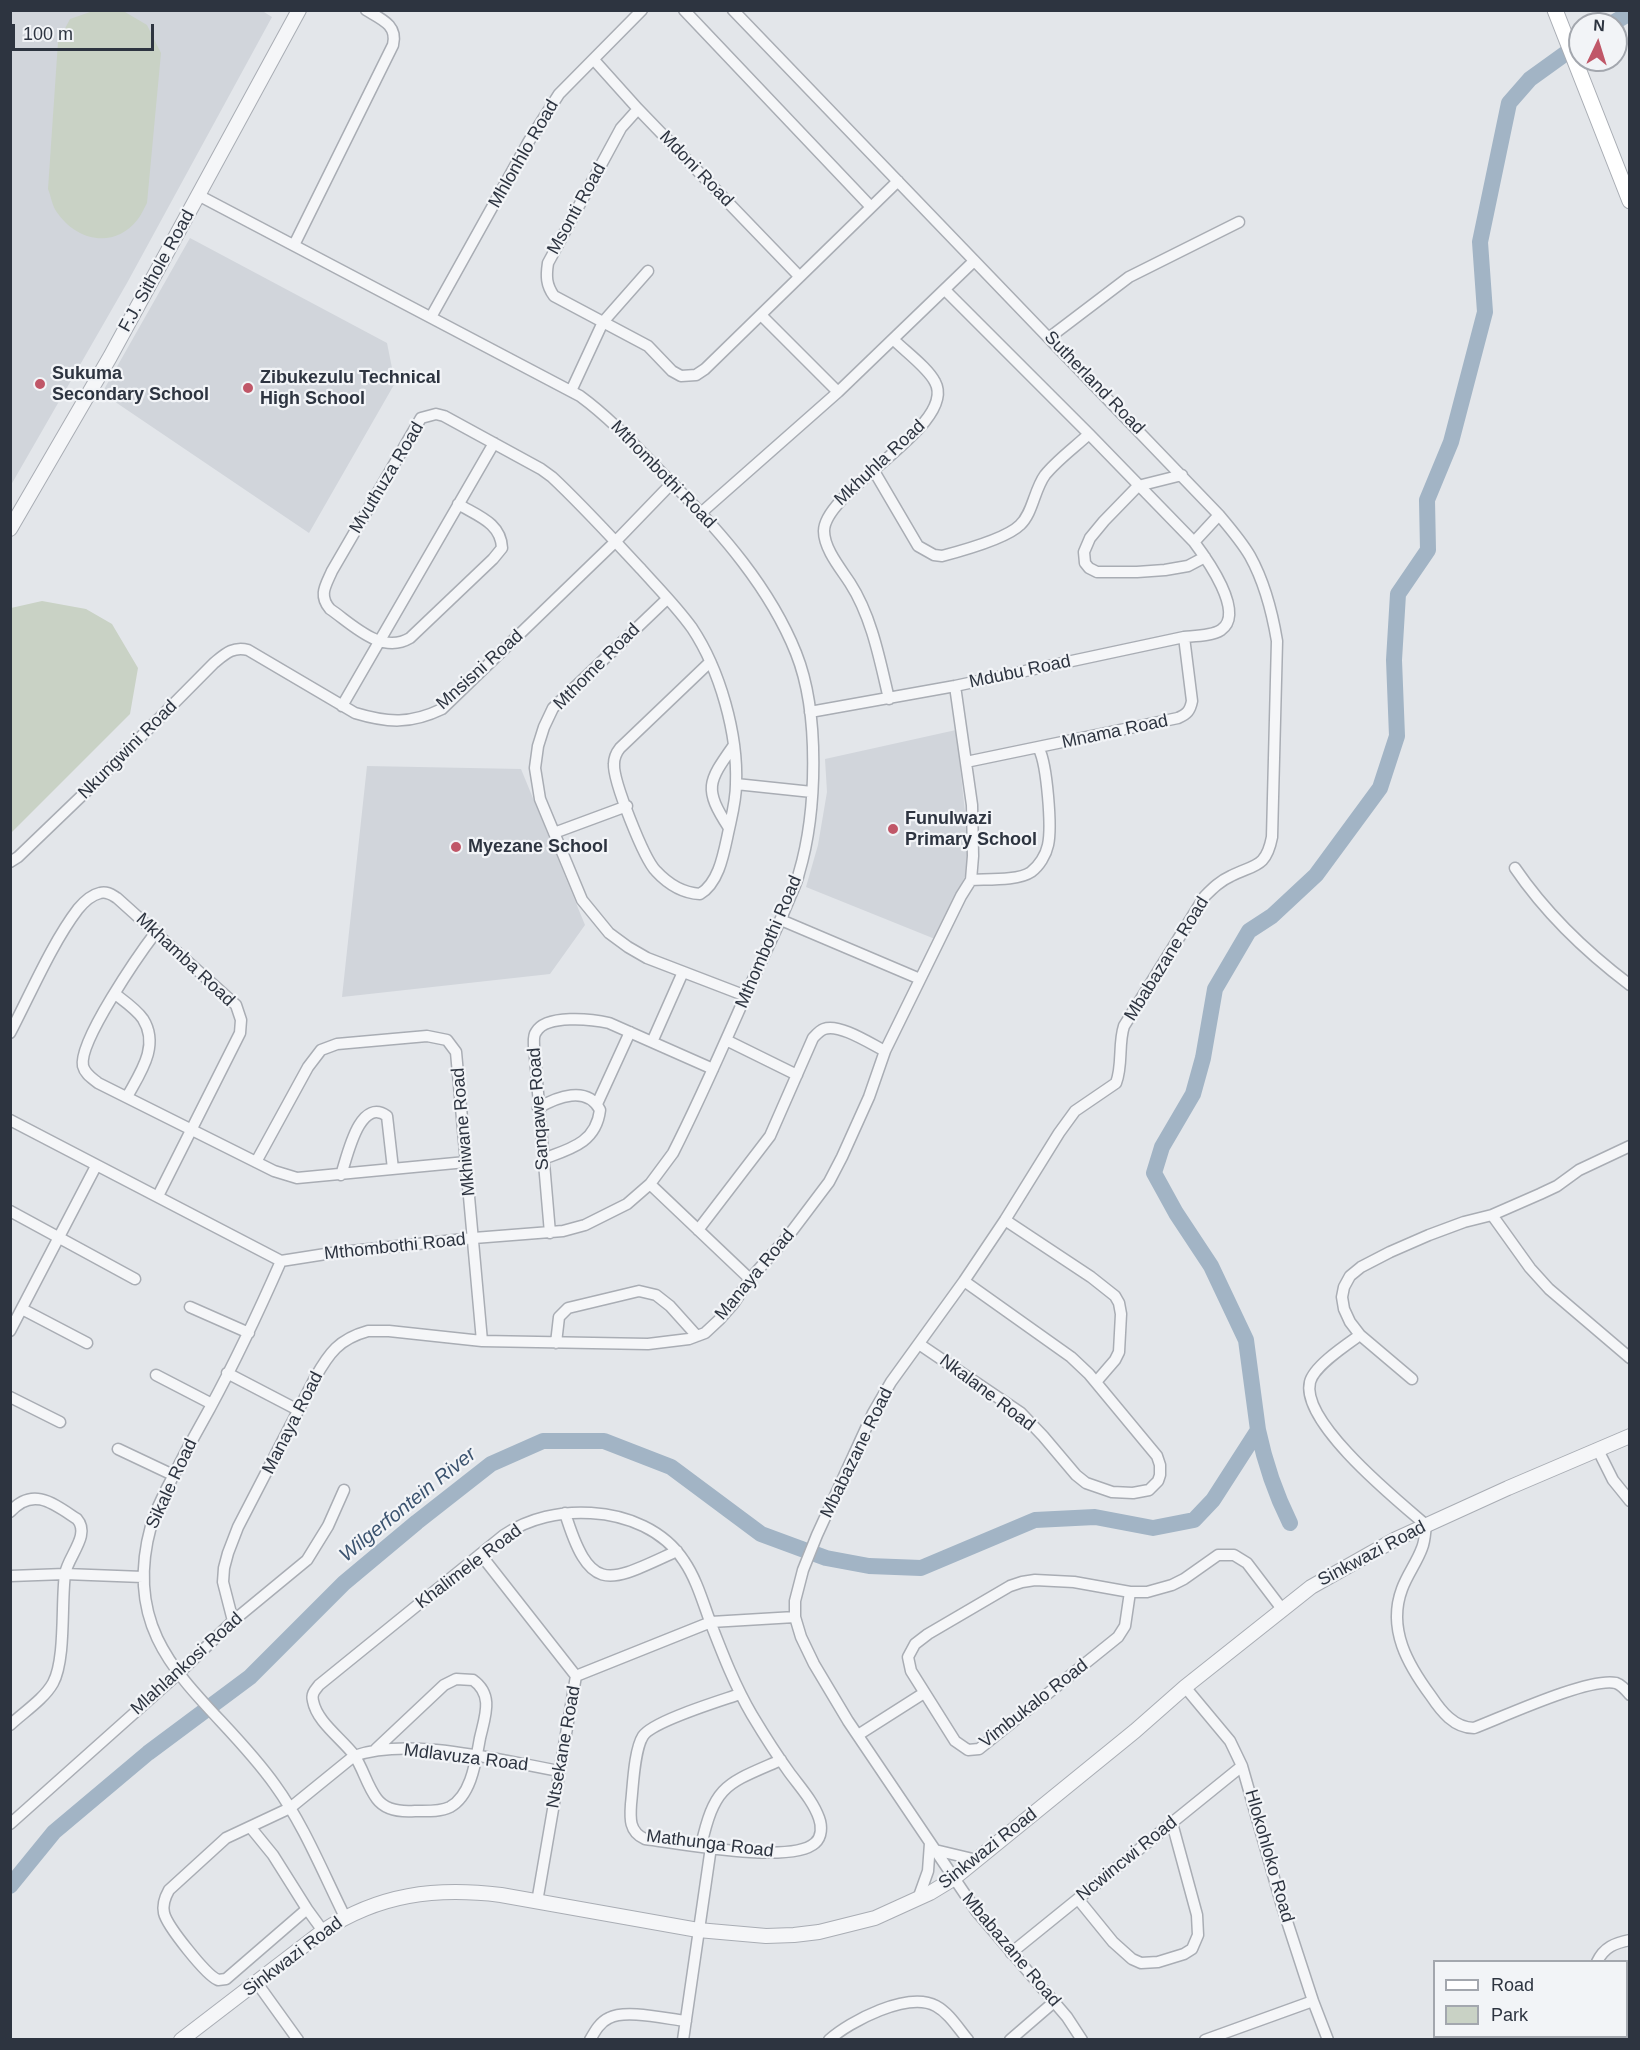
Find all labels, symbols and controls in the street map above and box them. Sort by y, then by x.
scale bar [15,12,158,50]
north arrow [1568,12,1628,72]
text: N [1593,17,1606,34]
text: 100 m [23,24,73,44]
street label: Mhlonhlo Road [484,96,564,212]
street label: Mdoni Road [655,127,737,211]
street label: Msonti Road [543,160,611,258]
street label: F.J. Sithole Road [115,206,199,336]
street label: Sutherland Road [1039,327,1149,439]
place label: Sukuma Secondary School [52,363,209,406]
place label: Zibukezulu Technical High School [260,367,441,410]
marker: Sukuma Secondary School [33,377,47,391]
marker: Zibukezulu Technical High School [241,381,255,395]
street label: Mthombothi Road [606,416,720,534]
street label: Mkhuhla Road [830,416,930,510]
street label: Mvuthuza Road [345,418,429,538]
street label: Mthome Road [549,619,645,715]
street label: Mnsisni Road [432,625,528,715]
street label: Mdubu Road [967,651,1073,693]
street label: Nkungwini Road [74,696,182,804]
street label: Mnama Road [1060,710,1170,754]
place label: Funulwazi Primary School [905,808,1037,850]
marker: Funulwazi Primary School [886,822,900,836]
place label: Myezane School [468,836,608,858]
marker: Myezane School [449,840,463,854]
street label: Mthombothi Road [731,872,807,1012]
street label: Mbabazane Road [1120,893,1214,1025]
street label: Mkhamba Road [131,909,239,1011]
street label: Sanqawe Road [524,1047,554,1171]
street label: Mkhiwane Road [448,1067,480,1197]
street label: Manaya Road [711,1225,799,1325]
street label: Mthombothi Road [323,1229,467,1265]
street label: Nkalane Road [935,1350,1039,1436]
street label: Manaya Road [258,1368,328,1478]
street label: Mbabazane Road [816,1384,898,1522]
street label: Sikale Road [142,1435,202,1533]
water label: Wilgerfontein River [335,1443,481,1567]
street label: Sinkwazi Road [1314,1517,1430,1591]
street label: Khalimele Road [412,1520,526,1614]
street label: Mlahlankosi Road [127,1608,247,1720]
street label: Vimbukalo Road [975,1655,1093,1753]
street label: Ntsekane Road [543,1684,585,1810]
street label: Mdlavuza Road [403,1740,529,1776]
street label: Hlokohloko Road [1240,1787,1298,1925]
street label: Sinkwazi Road [934,1804,1042,1894]
street label: Ncwincwi Road [1072,1812,1182,1906]
street label: Mathunga Road [645,1825,775,1863]
street label: Mbabazane Road [957,1889,1065,2011]
street label: Sinkwazi Road [239,1913,347,2001]
legend [1433,1960,1628,2038]
text: Road [1491,1975,1534,1995]
text: Park [1491,2005,1528,2025]

